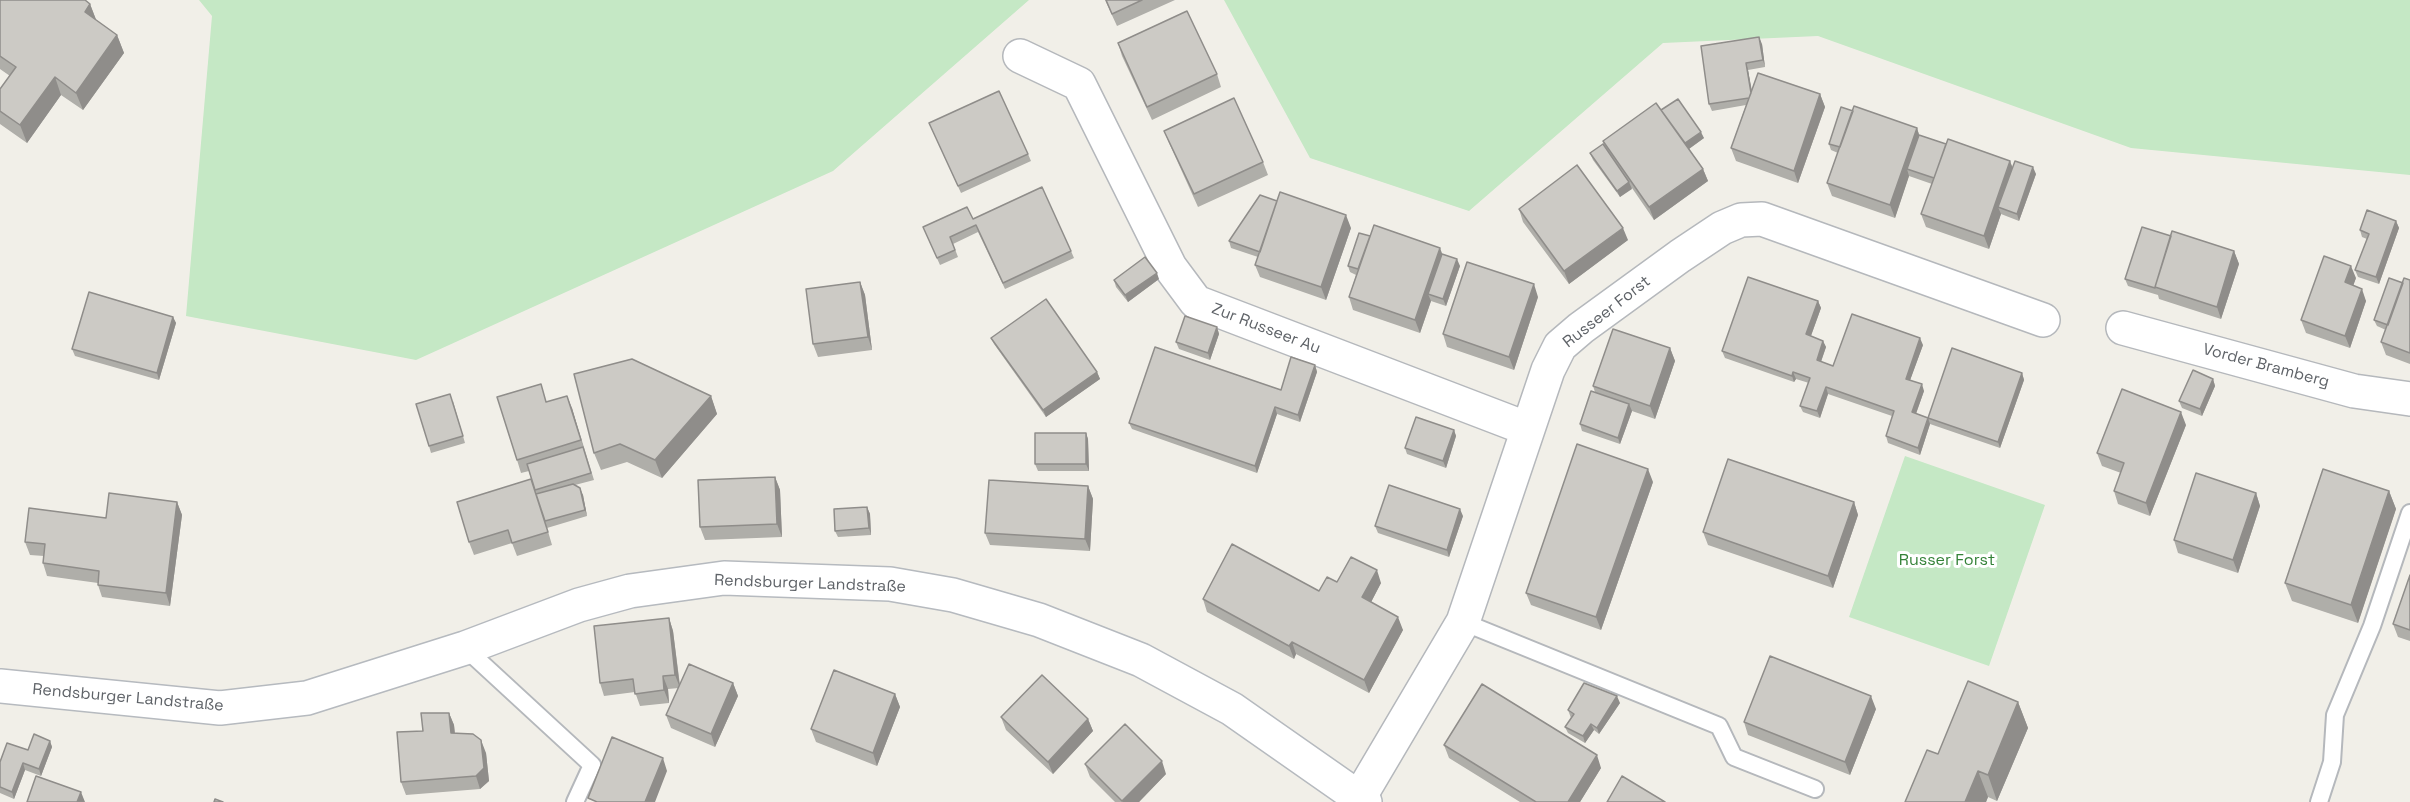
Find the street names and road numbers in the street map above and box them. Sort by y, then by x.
street label: Russeer Forst [1559,272,1655,352]
street label: Zur Russeer Au [1209,299,1323,359]
street label: Vorder Bramberg [2201,340,2331,392]
street label: Rendsburger Landstraße [714,571,906,597]
street label: Rendsburger Landstraße [32,680,224,716]

